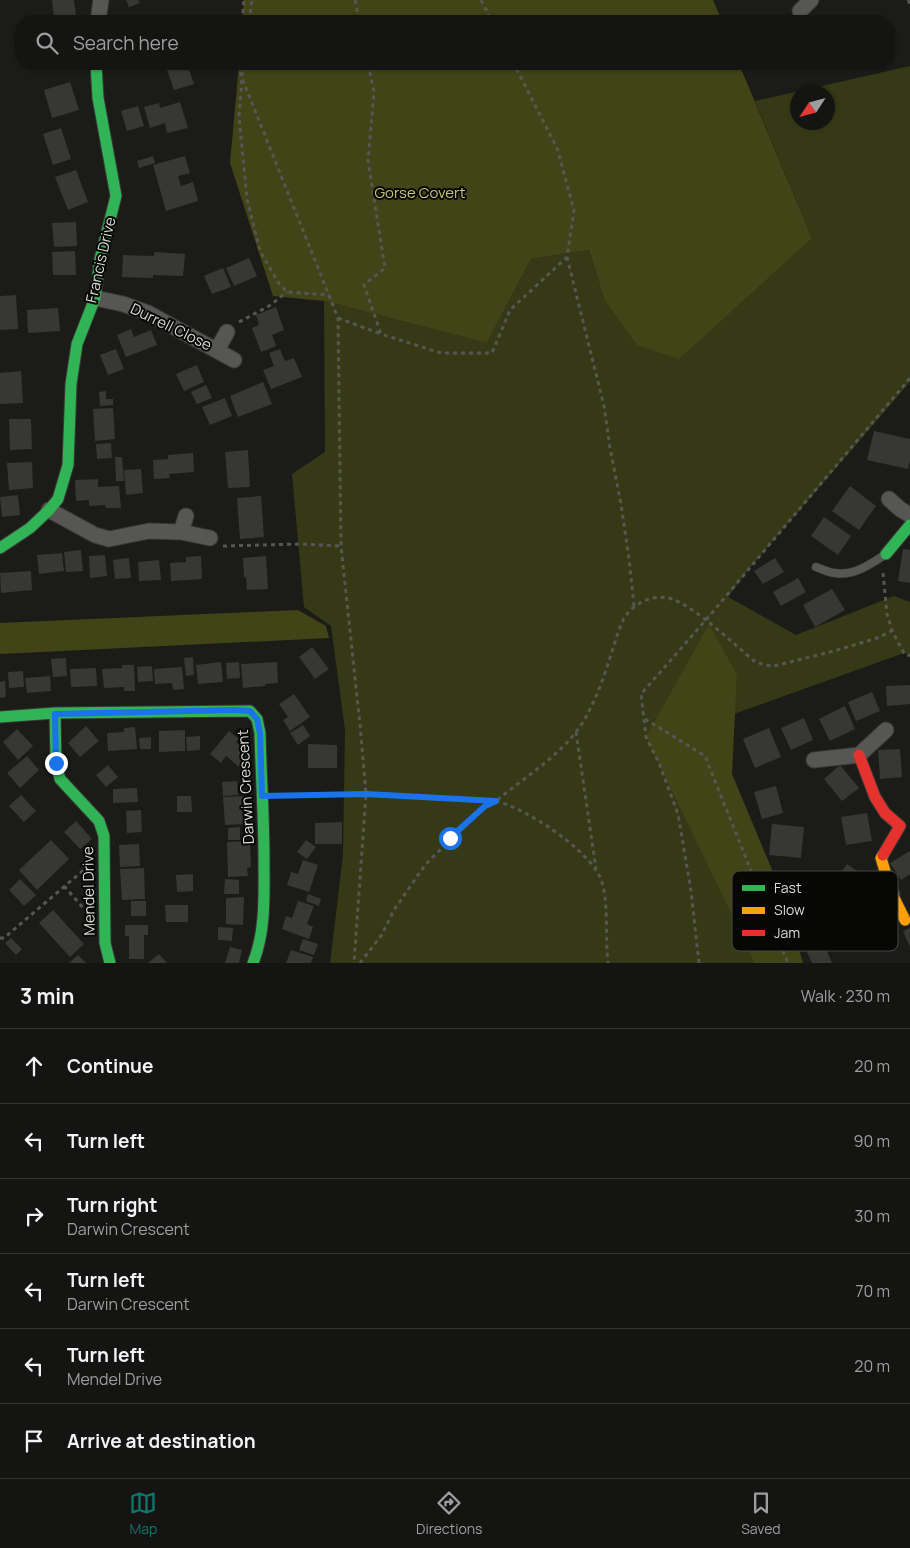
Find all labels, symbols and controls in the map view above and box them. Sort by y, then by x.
search box [15,15,895,70]
icon: search [33,29,61,57]
text: Search here [73,30,179,56]
north arrow [790,85,835,130]
park label: Gorse Covert [374,182,466,203]
street label: Francis Drive [80,215,121,305]
street label: Durrell Close [127,298,216,355]
street label: Darwin Crescent [232,729,259,845]
route end [45,752,68,775]
route start [439,827,462,850]
street label: Mendel Drive [77,846,100,936]
legend [732,871,898,951]
text: Fast [774,878,802,897]
text: Slow [774,900,805,919]
text: Jam [774,923,800,942]
text: 3 min [20,982,74,1010]
text: Walk · 230 m [801,985,890,1007]
icon: ahead [20,1052,48,1080]
text: Continue [67,1053,153,1079]
text: 20 m [854,1055,890,1077]
icon: left [20,1127,48,1155]
text: Turn left [67,1128,145,1154]
text: 90 m [854,1130,890,1152]
text: Turn right [67,1192,157,1218]
icon: right [20,1202,48,1230]
text: 30 m [855,1205,890,1227]
text: Darwin Crescent [67,1218,190,1240]
text: Turn left [67,1267,145,1293]
icon: left [20,1277,48,1305]
text: 70 m [855,1280,890,1302]
text: Darwin Crescent [67,1293,190,1315]
text: Turn left [67,1342,145,1368]
icon: left [20,1352,48,1380]
text: 20 m [854,1355,890,1377]
text: Mendel Drive [67,1368,162,1390]
icon: arrive [20,1427,48,1455]
text: Arrive at destination [67,1428,256,1454]
tab: Map [129,1489,157,1538]
tab: Directions [416,1489,482,1538]
tab: Saved [741,1489,781,1538]

